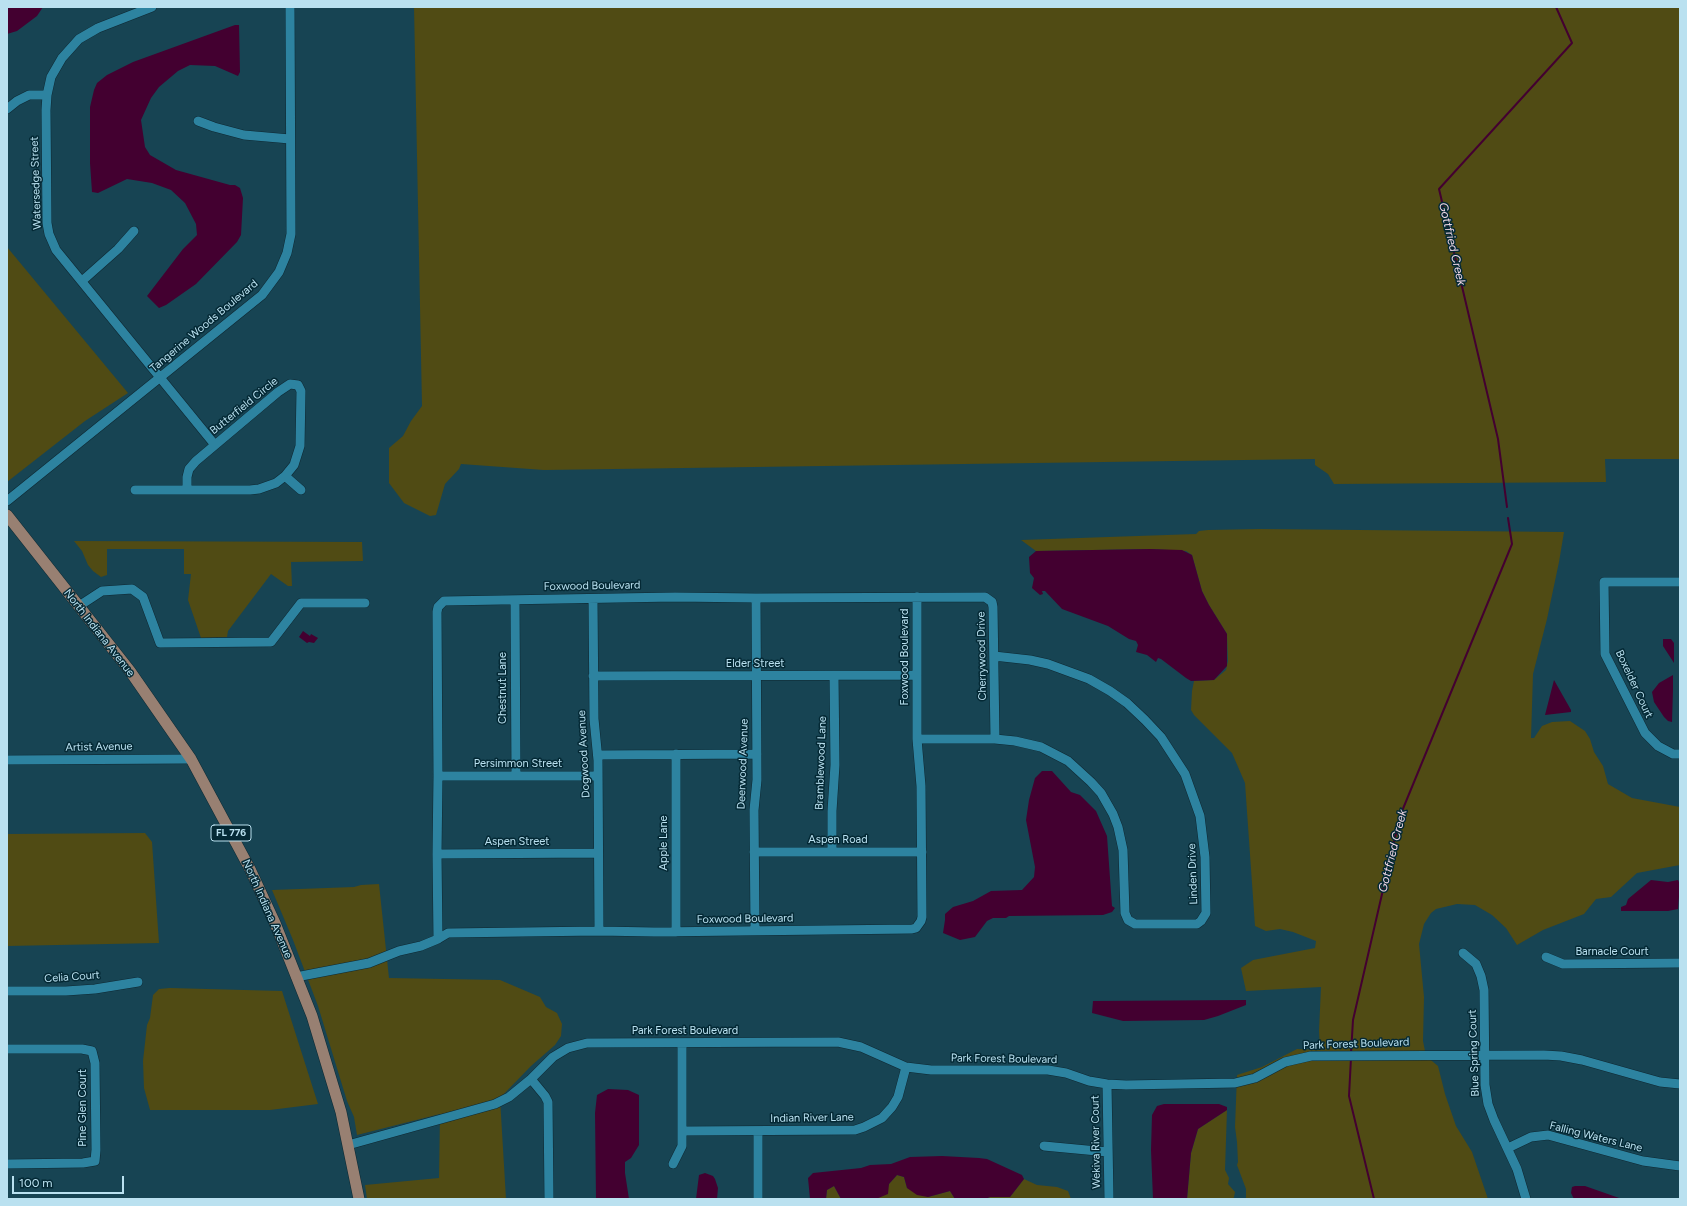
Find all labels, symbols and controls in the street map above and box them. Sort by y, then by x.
street label: Watersedge Street [28,136,44,230]
water label: Gottfried Creek [1435,201,1469,287]
street label: Tangerine Woods Boulevard [147,277,261,375]
street label: Butterfield Circle [207,375,281,437]
street label: Foxwood Boulevard [544,579,640,593]
street label: North Indiana Avenue [61,587,137,679]
street label: Foxwood Boulevard [898,609,912,705]
street label: Cherrywood Drive [975,611,989,701]
street label: Boxelder Court [1612,648,1656,720]
street label: Chestnut Lane [496,652,510,724]
street label: Elder Street [726,657,784,671]
street label: Dogwood Avenue [575,710,593,798]
street label: Bramblewood Lane [813,716,829,810]
street label: Deerwood Avenue [735,718,751,810]
street label: Artist Avenue [65,740,133,754]
street label: Persimmon Street [474,757,562,771]
water label: Gottfried Creek [1376,808,1410,894]
street label: Apple Lane [657,815,671,871]
road number: FL 776 [211,825,251,841]
street label: Aspen Road [808,833,868,847]
street label: Aspen Street [485,835,549,849]
street label: Linden Drive [1185,843,1201,905]
street label: North Indiana Avenue [239,857,295,961]
street label: Foxwood Boulevard [697,912,793,926]
street label: Barnacle Court [1575,945,1649,959]
street label: Celia Court [44,968,100,986]
street label: Blue Spring Court [1466,1009,1482,1097]
street label: Park Forest Boulevard [632,1024,738,1038]
street label: Park Forest Boulevard [1303,1036,1409,1052]
street label: Park Forest Boulevard [951,1051,1057,1067]
street label: Pine Glen Court [76,1069,90,1147]
street label: Wekiva River Court [1089,1095,1103,1189]
street label: Indian River Lane [770,1111,854,1125]
street label: Falling Waters Lane [1548,1119,1644,1155]
scale bar [14,1168,126,1194]
text: 100 m [19,1176,53,1190]

